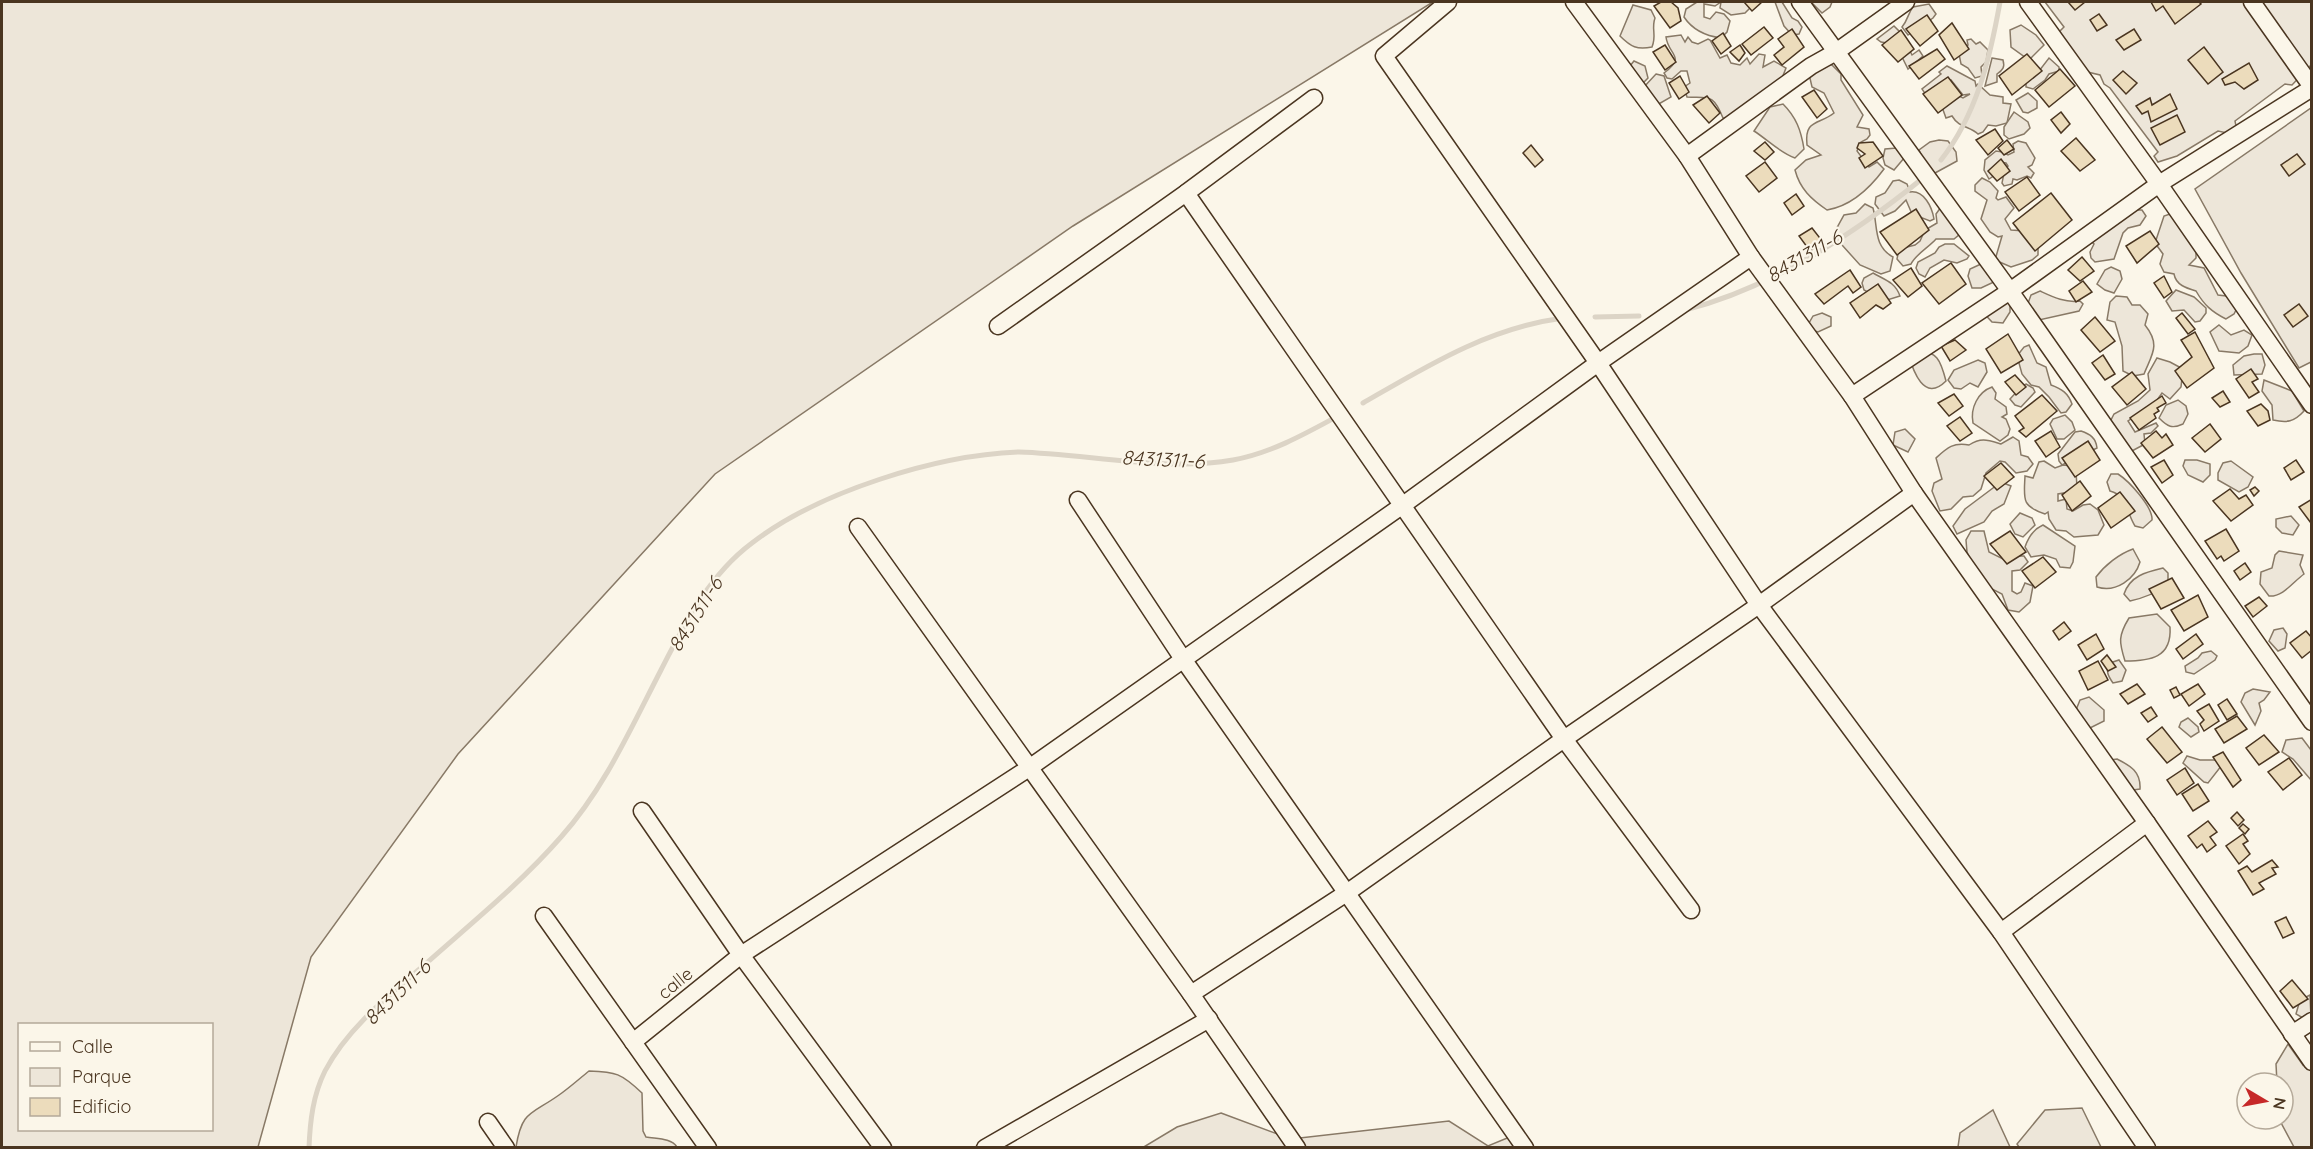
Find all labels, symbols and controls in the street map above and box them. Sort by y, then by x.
water label: 8431311-6 [1762,224,1847,288]
water label: 8431311-6 [1121,444,1206,474]
water label: 8431311-6 [662,571,728,656]
water label: 8431311-6 [358,953,436,1030]
street label: calle [653,962,697,1004]
legend [18,1023,213,1131]
text: Calle [72,1035,113,1058]
text: Parque [72,1065,131,1088]
north arrow [2235,1071,2295,1131]
text: Edificio [72,1095,131,1118]
text: N [2269,1096,2291,1111]

